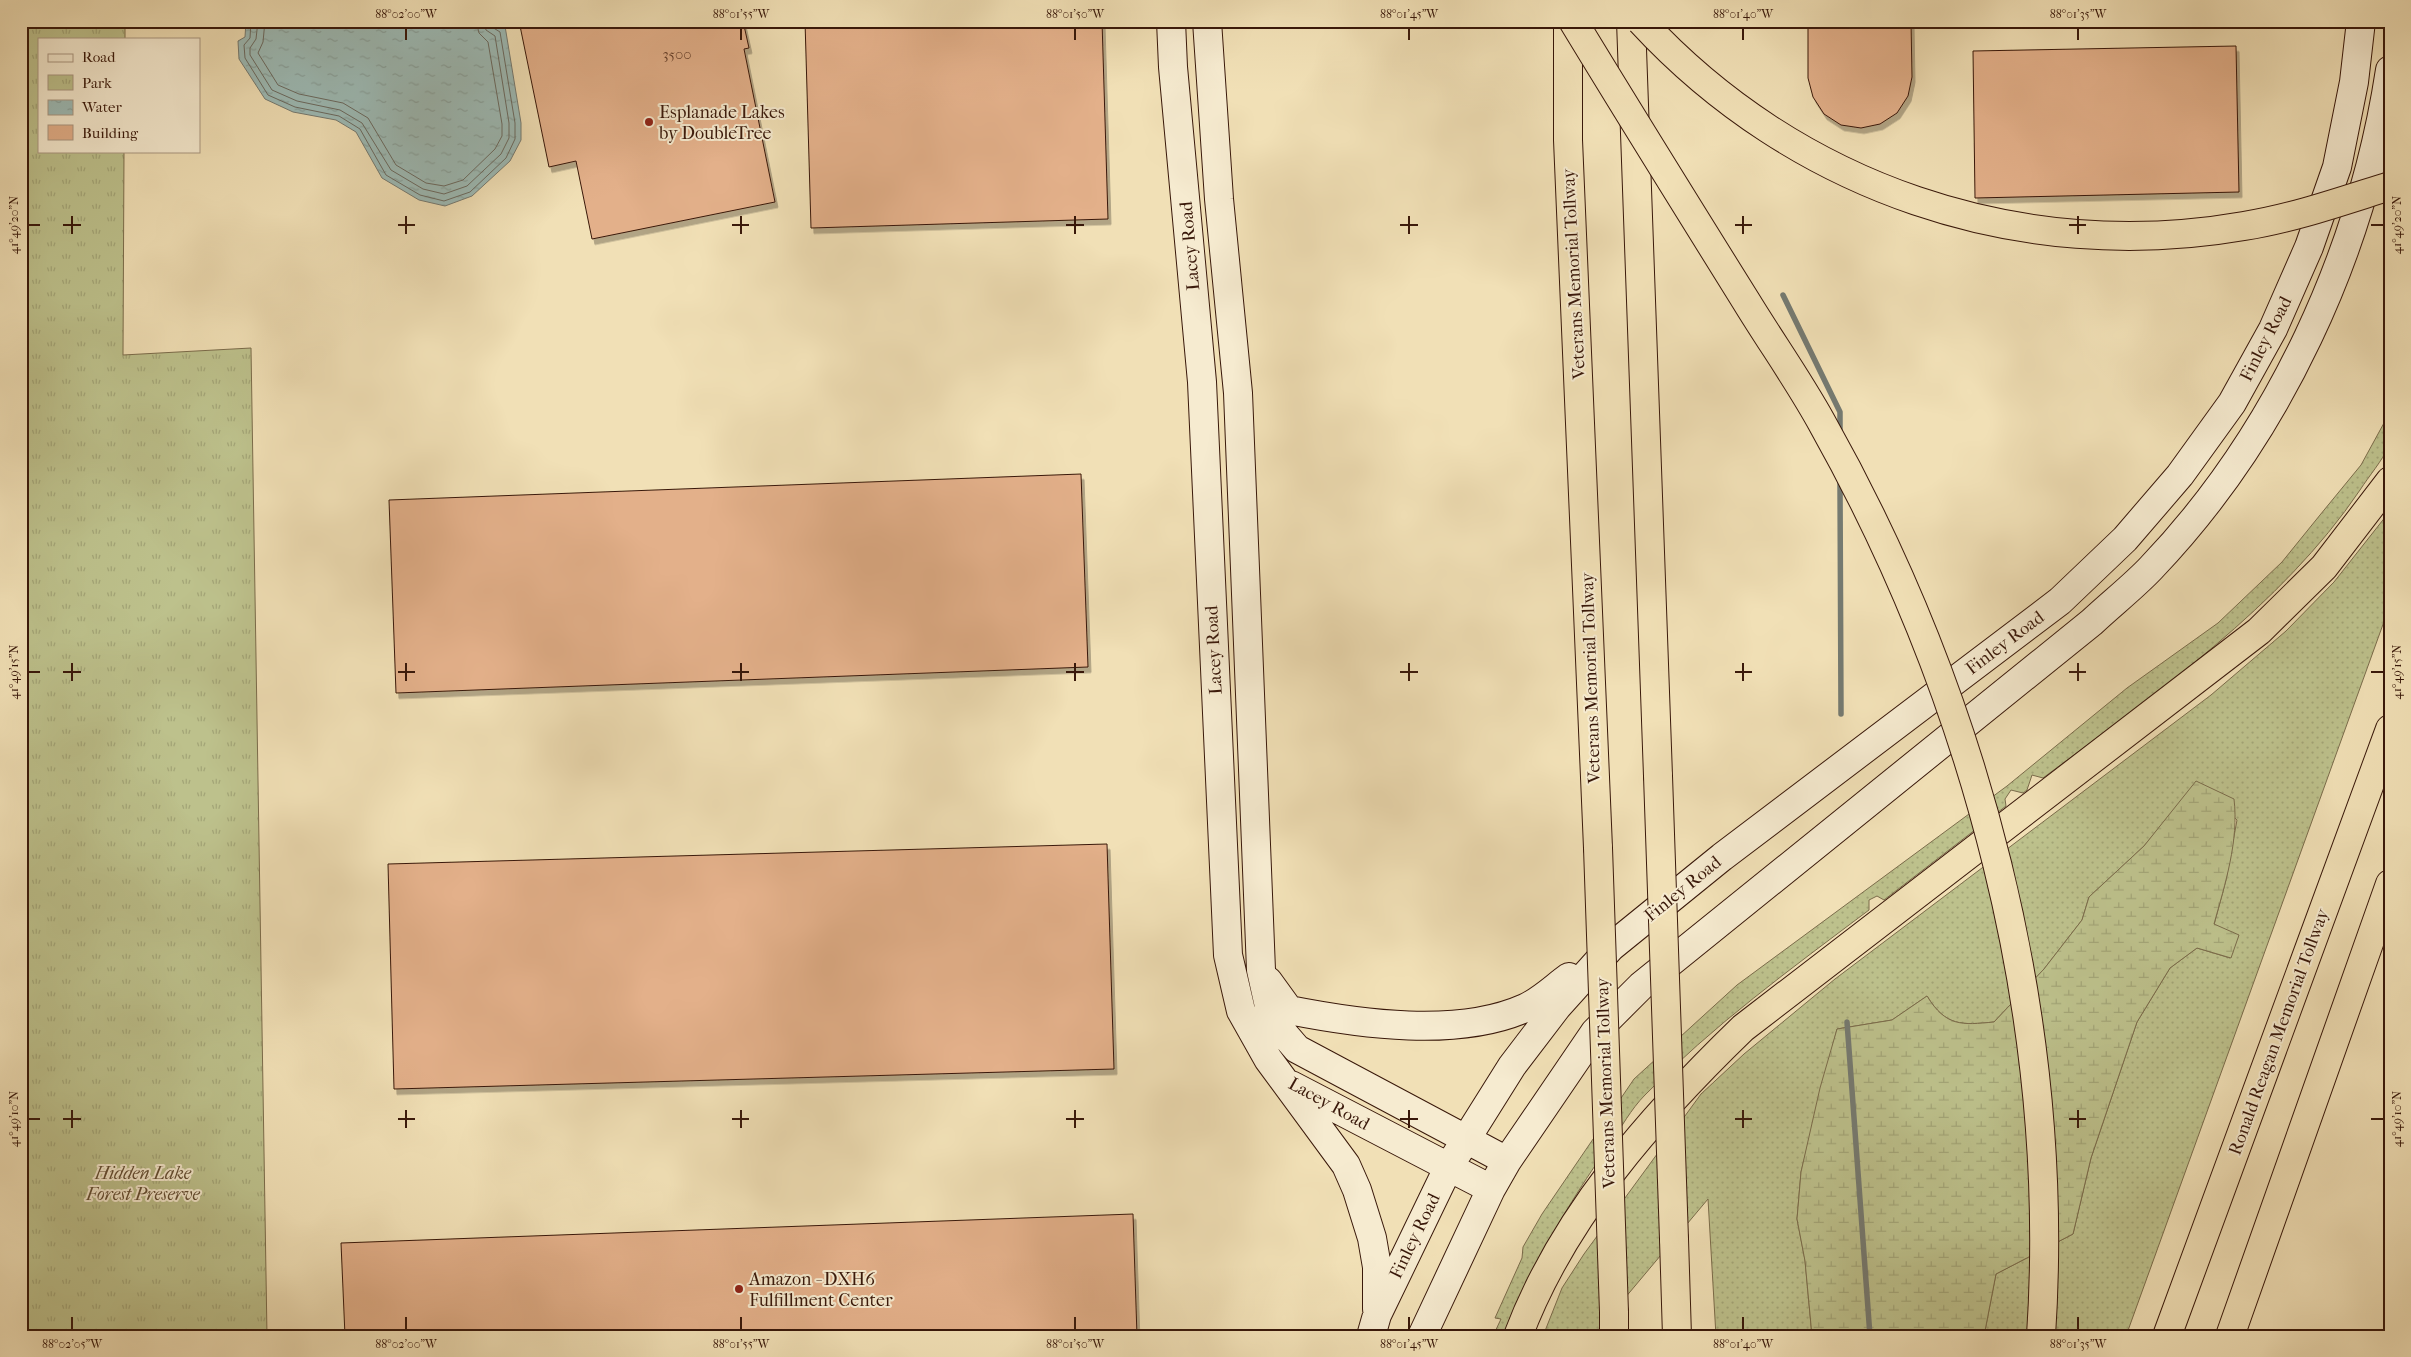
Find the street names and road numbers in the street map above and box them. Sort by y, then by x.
street label: Veterans Memorial Tollway [1558,167,1590,381]
street label: Lacey Road [1176,200,1204,291]
street label: Finley Road [2236,293,2296,385]
street label: Veterans Memorial Tollway [1577,571,1605,785]
street label: Lacey Road [1201,605,1227,695]
street label: Finley Road [1962,607,2048,679]
street label: Finley Road [1640,852,1726,926]
street label: Ronald Reagan Memorial Tollway [2225,905,2334,1158]
street label: Veterans Memorial Tollway [1592,976,1620,1190]
street label: Lacey Road [1285,1073,1373,1135]
street label: Finley Road [1385,1190,1445,1282]

